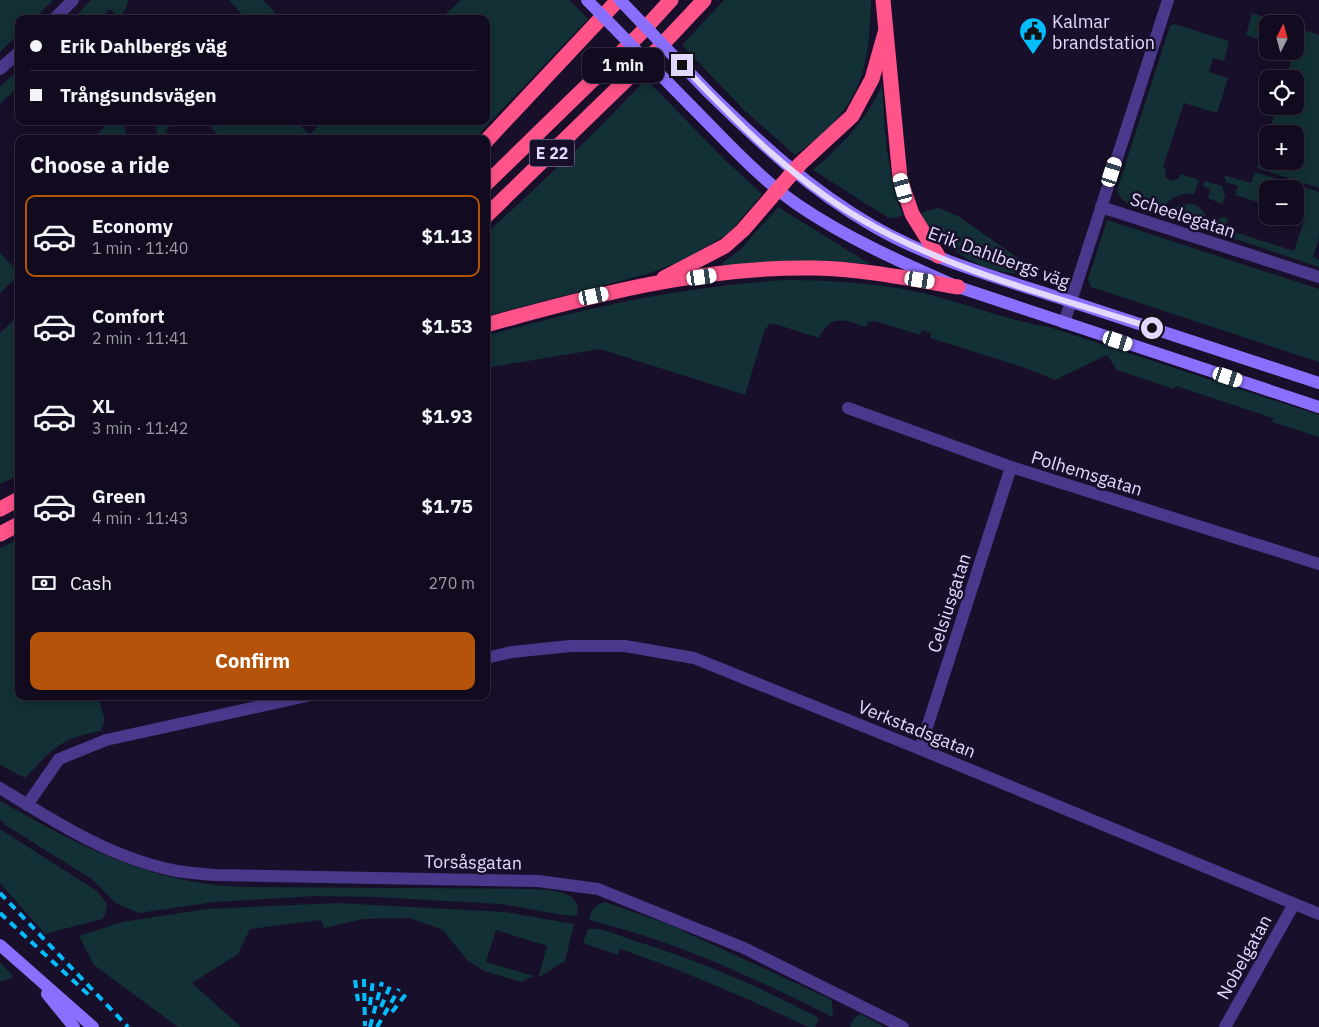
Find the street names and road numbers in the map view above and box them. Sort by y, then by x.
road number: E 22 [530,140,574,167]
street label: Scheelegatan [1127,187,1239,243]
street label: Erik Dahlbergs väg [925,221,1073,293]
street label: Polhemsgatan [1029,445,1145,501]
street label: Celsiusgatan [922,550,976,656]
street label: Verkstadsgatan [855,695,979,763]
street label: Torsåsgatan [424,850,522,874]
street label: Nobelgatan [1211,911,1277,1003]

